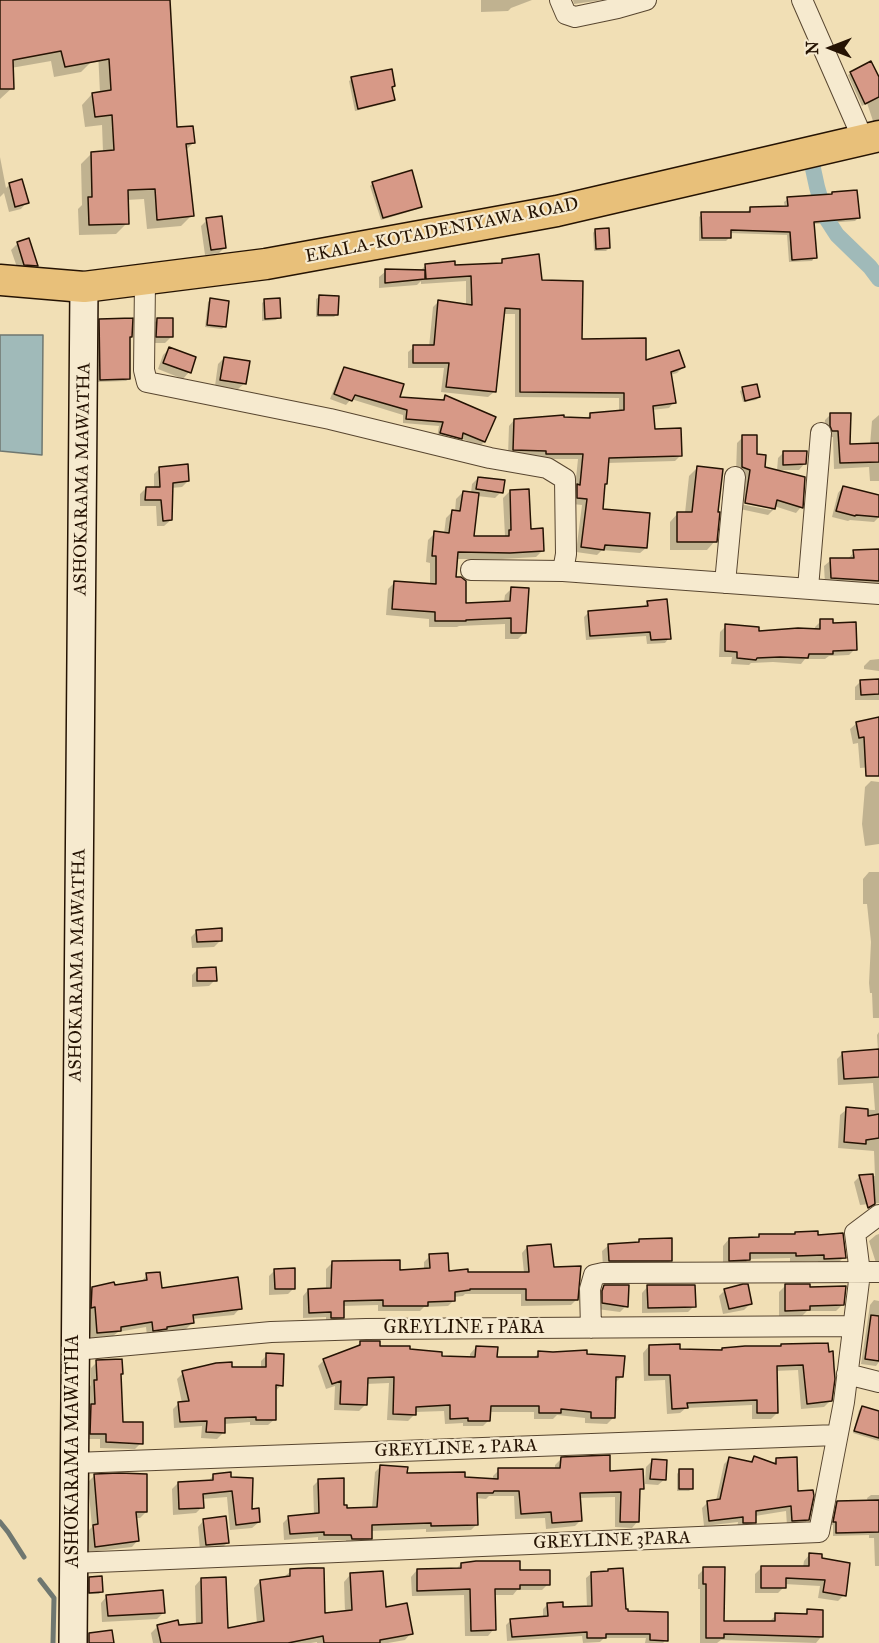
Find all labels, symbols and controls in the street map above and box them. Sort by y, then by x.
north arrow [801,18,861,78]
text: N [803,41,822,55]
street label: EKALA-KOTADENIYAWA ROAD [304,194,580,268]
street label: ASHOKARAMA MAWATHA [70,362,96,596]
street label: ASHOKARAMA MAWATHA [65,848,91,1082]
street label: GREYLINE 1 PARA [383,1318,545,1340]
street label: ASHOKARAMA MAWATHA [63,1334,85,1568]
street label: GREYLINE 2 PARA [374,1435,538,1463]
street label: GREYLINE 3PARA [533,1527,691,1555]

